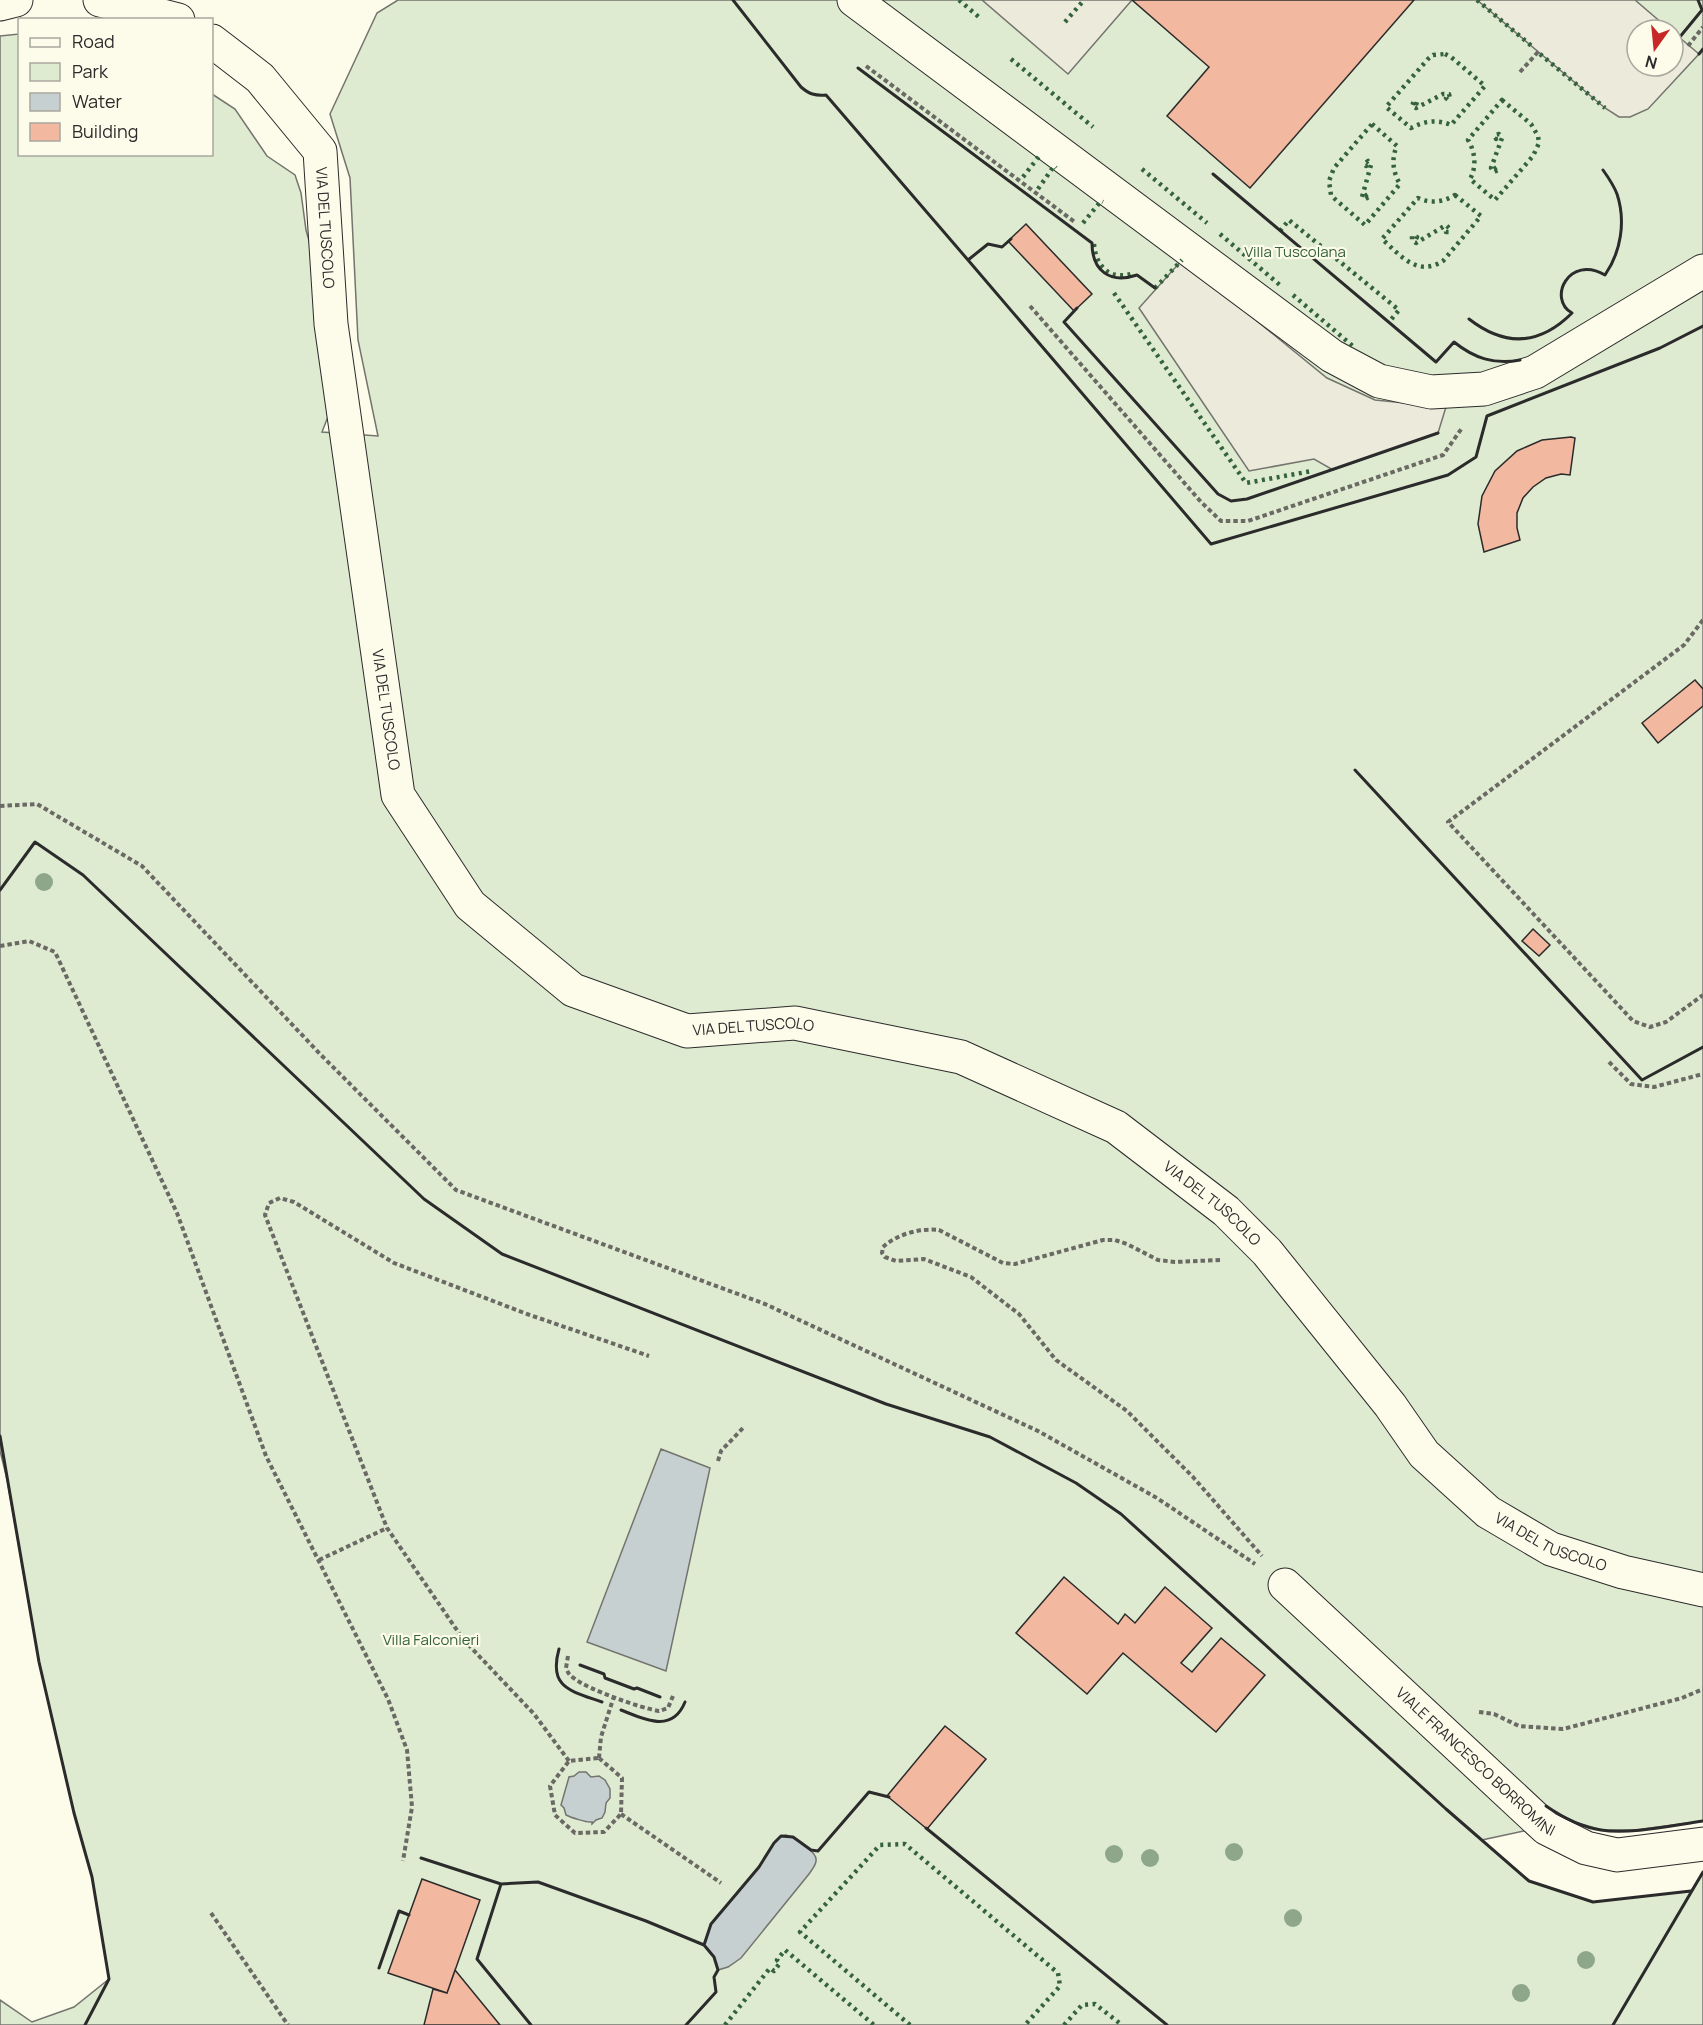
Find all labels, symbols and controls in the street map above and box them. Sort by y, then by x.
legend [18,18,213,156]
north arrow [1625,18,1685,78]
text: Road [72,29,115,53]
text: N [1643,50,1660,75]
text: Park [72,59,109,83]
text: Water [72,89,122,113]
text: Building [72,119,138,143]
street label: VIA DEL TUSCOLO [311,166,340,289]
park label: Villa Tuscolana [1244,241,1346,262]
street label: VIA DEL TUSCOLO [367,648,405,771]
street label: VIA DEL TUSCOLO [692,1012,816,1041]
street label: VIA DEL TUSCOLO [1159,1156,1266,1250]
street label: VIA DEL TUSCOLO [1491,1507,1610,1576]
park label: Villa Falconieri [383,1629,479,1650]
street label: VIALE FRANCESCO BORROMINI [1391,1682,1559,1841]

